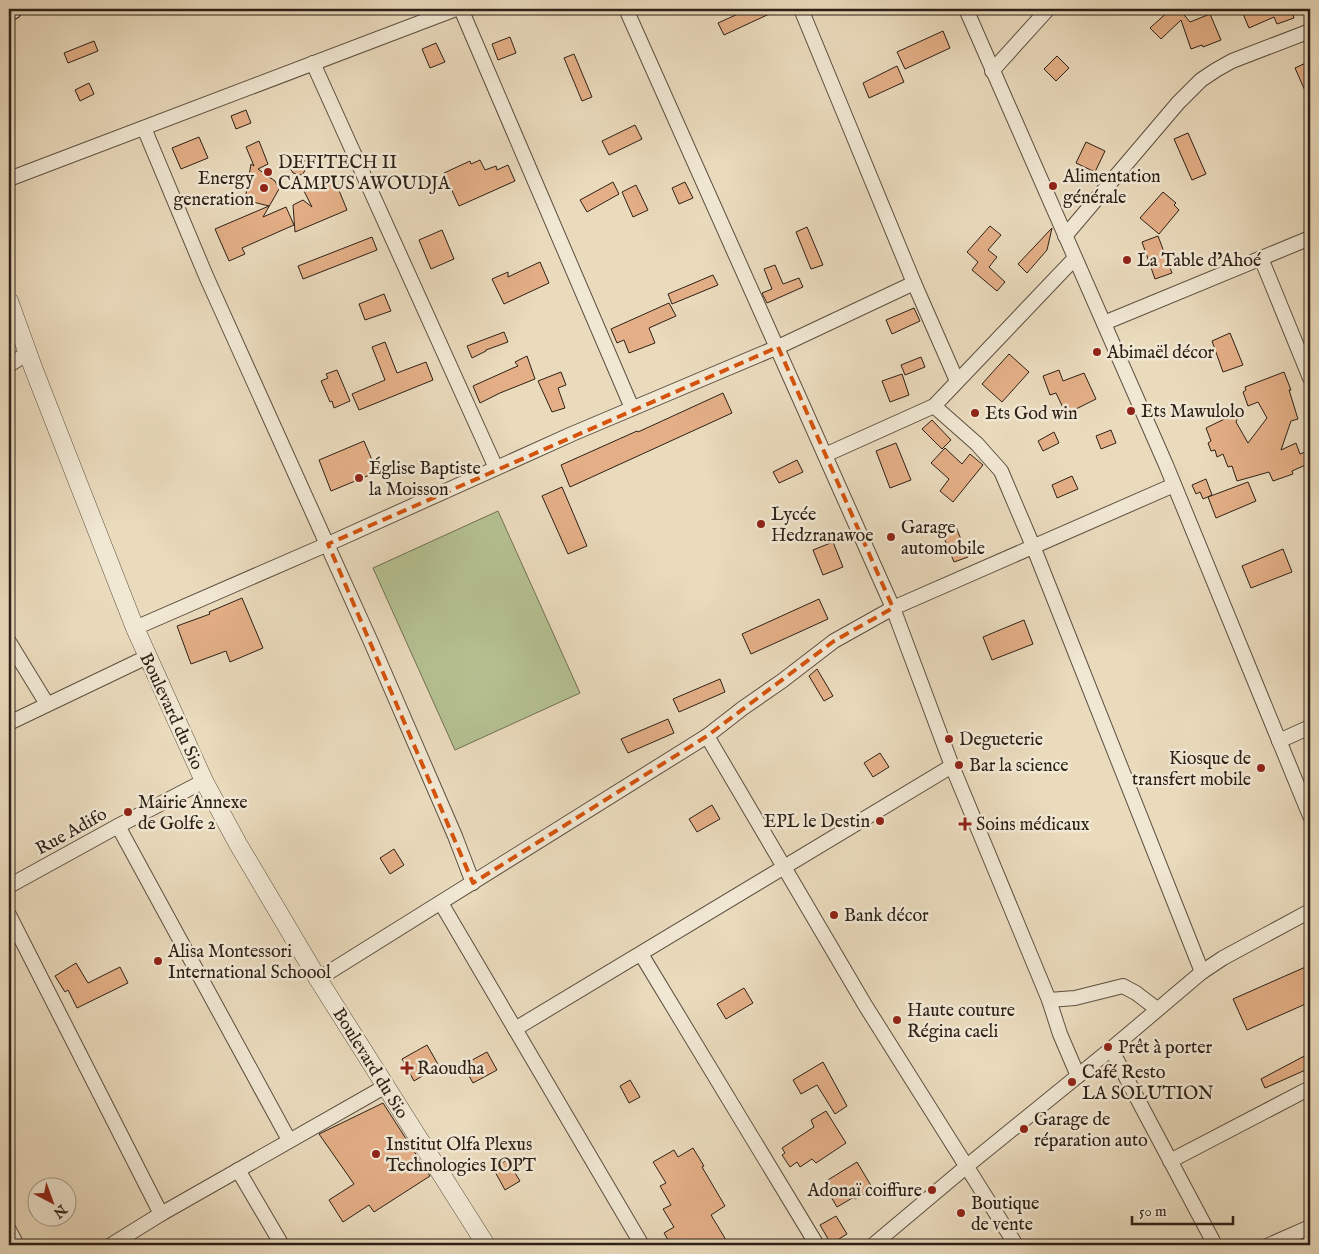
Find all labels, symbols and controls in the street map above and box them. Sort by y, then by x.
place label: DEFITECH II CAMPUS AWOUDJA [278,152,451,196]
marker: DEFITECH II CAMPUS AWOUDJA [262,166,274,178]
place label: Alimentation générale [1062,166,1161,210]
place label: Energy generation [174,168,254,212]
marker: Alimentation générale [1047,180,1059,192]
marker: Energy generation [258,182,270,194]
place label: La Table d’Ahoé [1137,250,1261,273]
marker: La Table d’Ahoé [1121,254,1133,266]
place label: Abimaël décor [1106,342,1215,365]
marker: Abimaël décor [1091,346,1103,358]
place label: Ets Mawulolo [1141,401,1245,424]
place label: Ets God win [985,403,1078,426]
marker: Ets Mawulolo [1125,405,1137,417]
marker: Ets God win [969,407,981,419]
place label: Église Baptiste la Moisson [369,456,481,502]
marker: Église Baptiste la Moisson [353,472,365,484]
place label: Lycée Hedzranawoe [771,504,874,548]
place label: Garage automobile [901,517,985,561]
marker: Lycée Hedzranawoe [755,518,767,530]
marker: Garage automobile [885,531,897,543]
street label: Boulevard du Sio [134,650,208,774]
place label: Degueterie [959,729,1043,752]
marker: Degueterie [943,733,955,745]
place label: Kiosque de transfert mobile [1132,748,1251,792]
place label: Bar la science [969,755,1069,778]
marker: Bar la science [953,759,965,771]
marker: Kiosque de transfert mobile [1255,762,1267,774]
place label: Mairie Annexe de Golfe 2 [138,792,248,836]
street label: Rue Adifo [32,803,112,861]
marker: Mairie Annexe de Golfe 2 [122,806,134,818]
place label: EPL le Destin [764,811,870,834]
place label: Soins médicaux [976,814,1090,837]
marker: EPL le Destin [874,815,886,827]
marker: Soins médicaux [958,817,972,831]
place label: Bank décor [844,905,929,928]
marker: Bank décor [828,909,840,921]
place label: Alisa Montessori International Schoool [167,941,331,985]
marker: Alisa Montessori International Schoool [152,955,164,967]
place label: Haute couture Régina caeli [907,1000,1015,1044]
street label: Boulevard du Sio [326,1004,413,1124]
marker: Haute couture Régina caeli [891,1014,903,1026]
place label: Prêt à porter [1118,1037,1213,1060]
marker: Prêt à porter [1102,1041,1114,1053]
place label: Raoudha [417,1058,485,1081]
marker: Raoudha [401,1062,413,1074]
place label: Café Resto LA SOLUTION [1082,1062,1214,1106]
marker: Café Resto LA SOLUTION [1066,1076,1078,1088]
place label: Garage de réparation auto [1034,1109,1148,1153]
marker: Garage de réparation auto [1018,1123,1030,1135]
place label: Institut Olfa Plexus Technologies IOPT [386,1134,536,1178]
marker: Institut Olfa Plexus Technologies IOPT [370,1148,382,1160]
north arrow [28,1176,78,1226]
place label: Adonaï coiffure [806,1180,922,1203]
marker: Adonaï coiffure [926,1184,938,1196]
place label: Boutique de vente [971,1193,1039,1237]
scale bar [1132,1194,1233,1226]
text: N [49,1200,71,1222]
text: 50 m [1139,1202,1167,1221]
marker: Boutique de vente [955,1207,967,1219]

